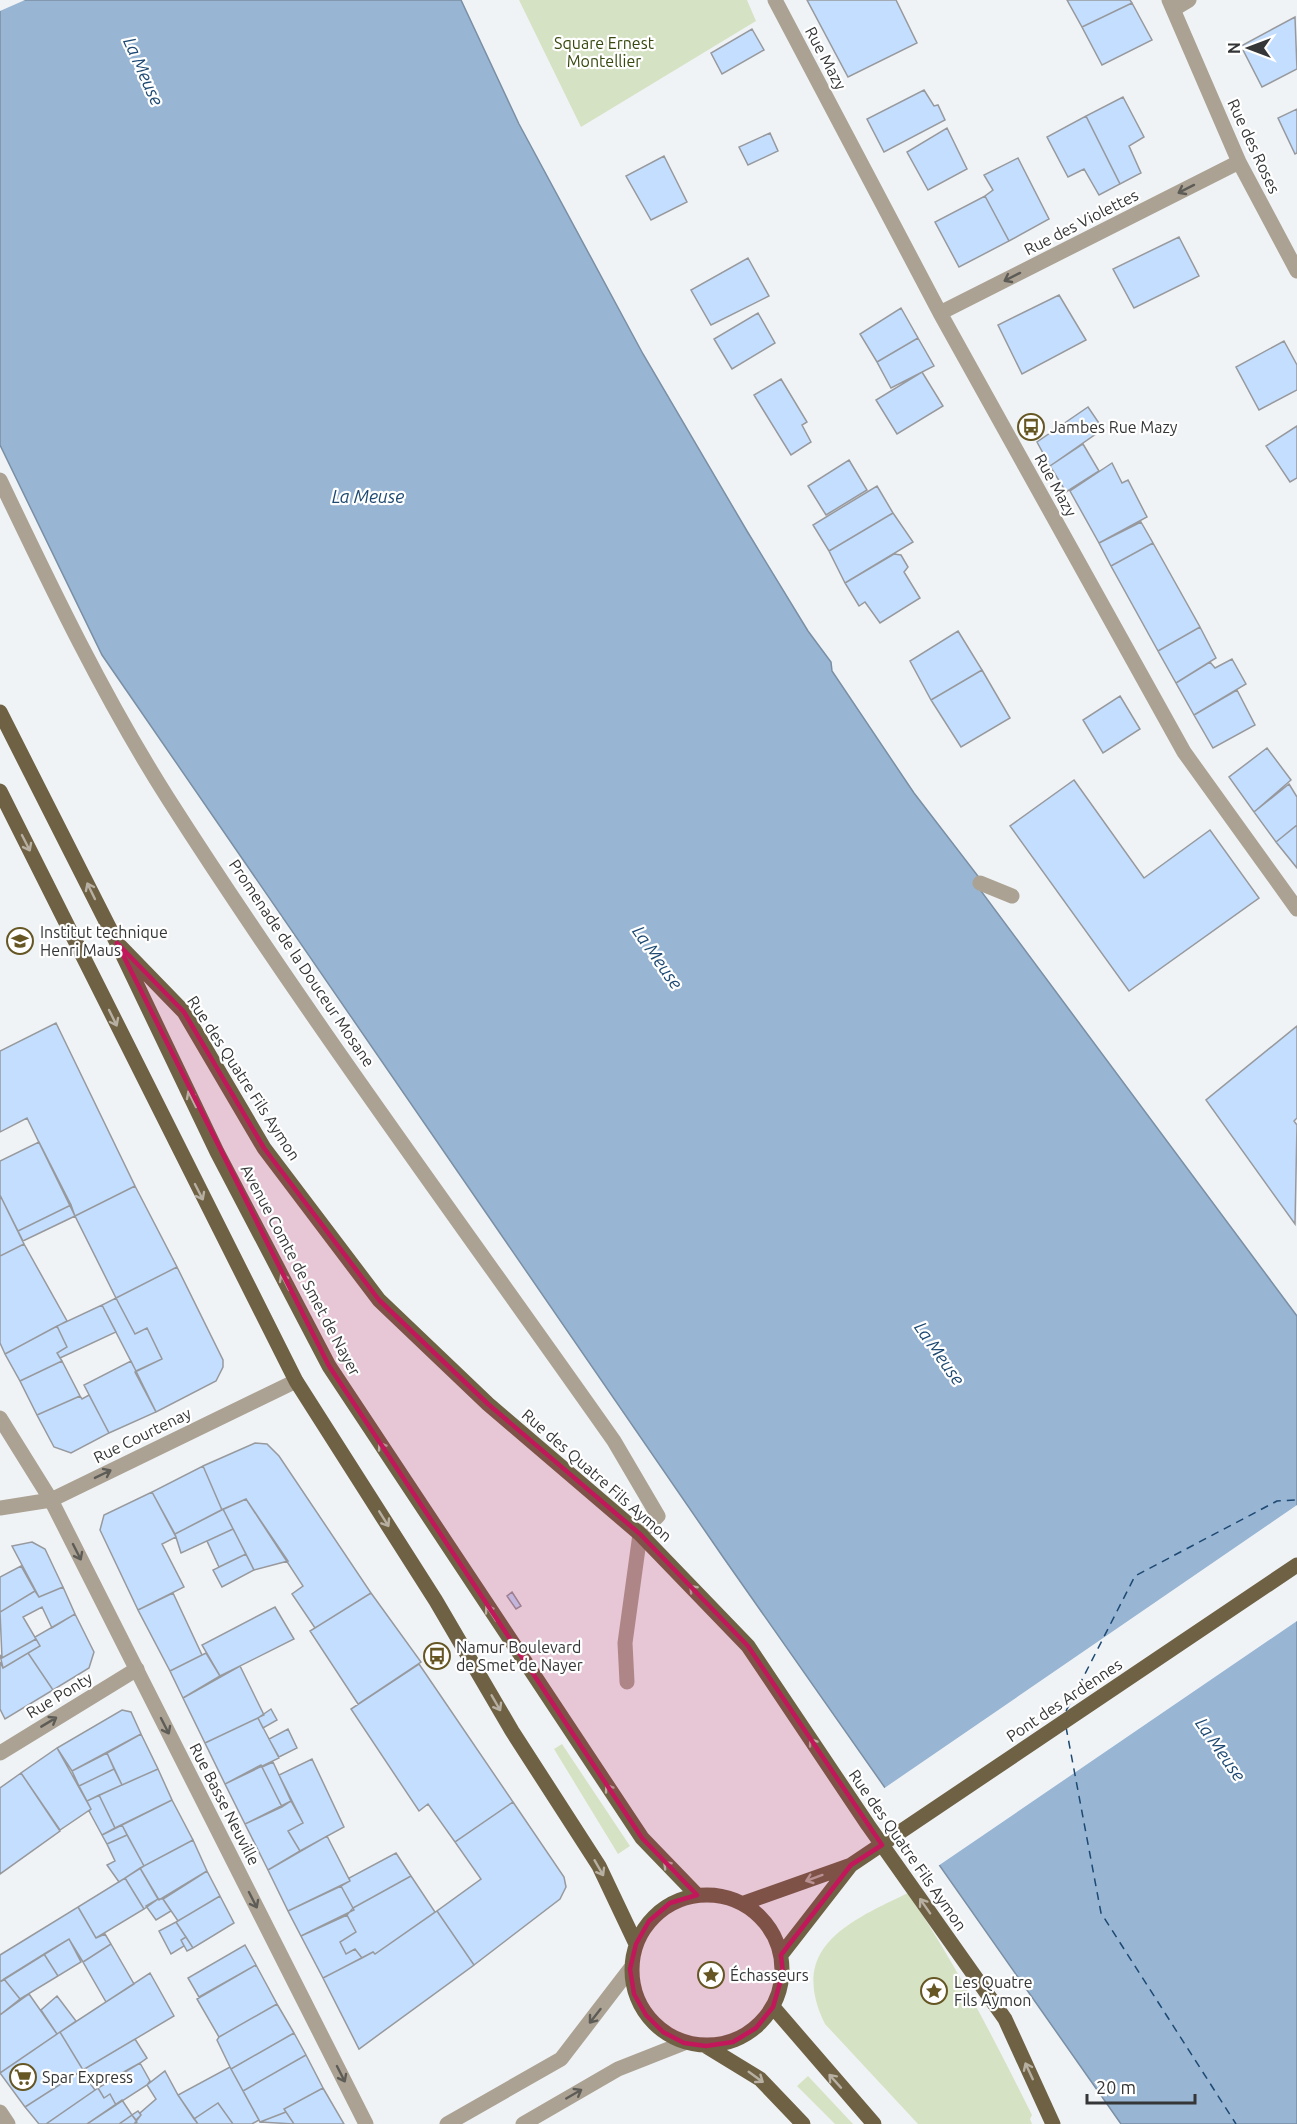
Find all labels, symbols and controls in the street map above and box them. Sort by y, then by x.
north arrow [1219,18,1279,78]
street label: Rue Mazy [802,23,850,93]
water label: La Meuse [120,34,168,108]
park label: Square Ernest Montellier [554,34,655,70]
text: N [1225,42,1243,54]
street label: Rue des Roses [1224,96,1284,196]
one-way arrow [1178,183,1196,195]
street label: Rue des Violettes [1021,185,1141,259]
one-way arrow [1004,271,1022,283]
bus stop icon: Jambes Rue Mazy [1016,412,1046,442]
place label: Jambes Rue Mazy [1050,418,1178,436]
street label: Rue Mazy [1031,451,1081,520]
water label: La Meuse [332,486,404,506]
one-way arrow [21,834,32,852]
street label: Promenade de la Douceur Mosane [226,856,378,1070]
one-way arrow [85,882,97,900]
water label: La Meuse [629,922,687,992]
place label: Institut technique Henri Maus [40,923,168,959]
school or university icon: Institut technique Henri Maus [5,926,35,956]
street label: Rue des Quatre Fils Aymon [184,992,304,1164]
one-way arrow [108,1008,120,1026]
one-way arrow [186,1090,198,1108]
street label: Avenue Comte de Smet de Nayer [238,1162,364,1378]
one-way arrow [194,1183,206,1201]
one-way arrow [279,1274,291,1291]
water label: La Meuse [911,1318,969,1388]
street label: Rue Courtenay [90,1404,194,1466]
street label: Rue des Quatre Fils Aymon [518,1405,676,1545]
one-way arrow [378,1442,390,1459]
one-way arrow [94,1468,112,1479]
one-way arrow [378,1510,390,1527]
one-way arrow [72,1542,83,1560]
one-way arrow [688,1585,703,1600]
one-way arrow [485,1605,497,1622]
place label: Namur Boulevard de Smet de Nayer [456,1638,583,1674]
bus stop icon: Namur Boulevard de Smet de Nayer [422,1641,452,1671]
street label: Pont des Ardennes [1003,1655,1125,1745]
street label: Rue Ponty [23,1668,95,1722]
one-way arrow [490,1694,502,1711]
water label: La Meuse [1192,1714,1250,1784]
one-way arrow [40,1715,57,1727]
one-way arrow [159,1717,171,1734]
one-way arrow [809,1738,821,1755]
street label: Rue Basse Neuville [186,1740,264,1868]
street label: Rue des Quatre Fils Aymon [845,1766,971,1934]
one-way arrow [605,1785,617,1801]
one-way arrow [594,1859,606,1876]
one-way arrow [663,1860,678,1875]
one-way arrow [805,1874,824,1885]
one-way arrow [247,1891,259,1908]
one-way arrow [919,1899,931,1915]
place icon: Échasseurs [696,1960,726,1990]
place label: Échasseurs [730,1964,809,1984]
place label: Les Quatre Fils Aymon [954,1973,1033,2009]
place icon: Les Quatre Fils Aymon [919,1976,949,2006]
one-way arrow [588,2007,601,2023]
supermarket icon: Spar Express [8,2062,38,2092]
one-way arrow [1023,2062,1034,2080]
one-way arrow [335,2065,347,2082]
scale bar [1087,2067,1195,2105]
place label: Spar Express [42,2068,133,2086]
one-way arrow [747,2071,763,2084]
one-way arrow [828,2073,842,2088]
text: 20 m [1096,2077,1136,2097]
one-way arrow [565,2088,582,2100]

